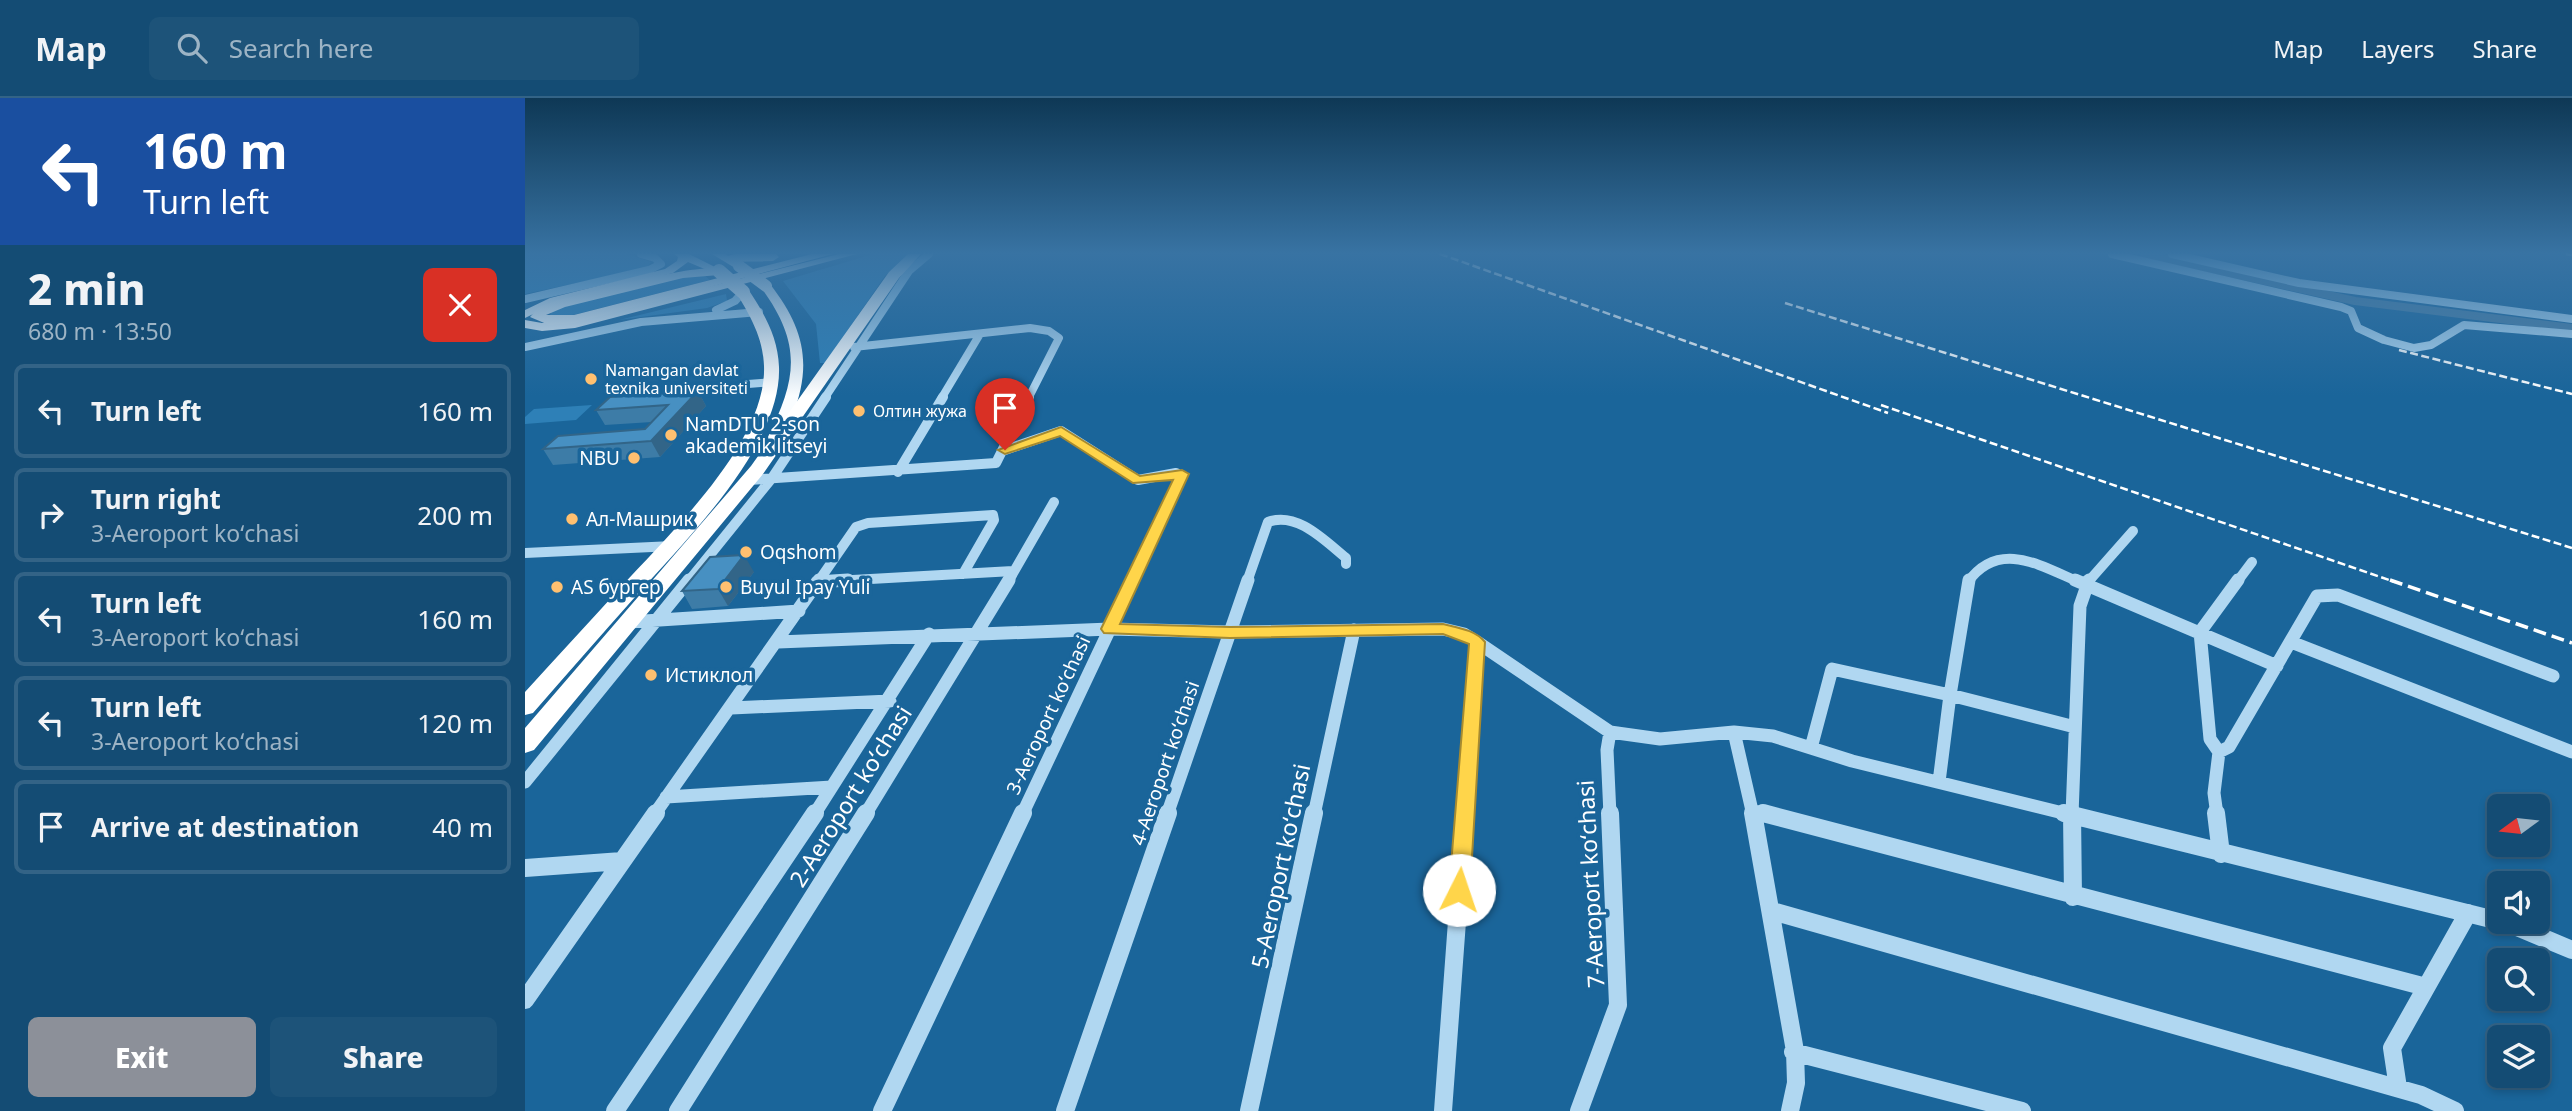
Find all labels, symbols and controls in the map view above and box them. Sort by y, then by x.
search box [149,17,639,80]
text: Map [35,26,107,71]
icon: search [173,29,211,67]
text: Search here [229,30,373,66]
text: Map [2273,32,2323,65]
text: Layers [2361,32,2435,65]
text: Share [2473,32,2537,65]
text: 160 m [143,117,288,183]
icon: left [28,126,119,217]
text: Turn left [143,180,269,223]
text: 2 min [28,260,145,317]
button: close [423,268,497,342]
text: 680 m · 13:50 [28,315,172,347]
place label: Namangan davlat texnika universiteti [605,359,748,399]
marker: Namangan davlat texnika universiteti [583,371,599,387]
pin [975,378,1035,450]
icon: arrive [986,389,1024,427]
icon: left [32,392,70,430]
text: Turn left [91,393,202,429]
text: 160 m [417,393,493,429]
place label: Олтин жужа [873,400,967,422]
marker: Олтин жужа [851,403,867,419]
place label: NamDTU 2-son akademik litseyi [685,411,827,459]
marker: NamDTU 2-son akademik litseyi [663,427,679,443]
place label: NBU [579,445,620,471]
marker: NBU [626,450,642,466]
text: Turn right [91,481,221,517]
icon: right [32,496,70,534]
text: 200 m [417,497,493,533]
place label: Ал-Машрик [586,506,694,532]
marker: Ал-Машрик [564,511,580,527]
text: 3-Aeroport koʻchasi [91,517,299,549]
place label: Oqshom [760,539,837,565]
marker: Oqshom [738,544,754,560]
place label: AS бургер [571,574,661,600]
place label: Buyul Ipay Yuli [740,574,871,600]
marker: AS бургер [549,579,565,595]
marker: Buyul Ipay Yuli [718,579,734,595]
text: Turn left [91,585,202,621]
icon: left [32,600,70,638]
text: 160 m [417,601,493,637]
text: 3-Aeroport koʻchasi [91,621,299,653]
street label: 3-Aeroport koʻchasi [1000,632,1096,798]
place label: Истиклол [665,662,753,688]
marker: Истиклол [643,667,659,683]
street label: 4-Aeroport koʻchasi [1125,677,1205,849]
text: Turn left [91,689,202,725]
street label: 2-Aeroport koʻchasi [781,699,919,893]
icon: left [32,704,70,742]
text: 120 m [417,705,493,741]
text: 3-Aeroport koʻchasi [91,725,299,757]
street label: 5-Aeroport koʻchasi [1243,761,1317,971]
street label: 7-Aeroport koʻchasi [1569,779,1611,989]
north arrow [2487,794,2550,858]
map controls [2487,794,2550,1088]
icon: arrive [32,808,70,846]
text: Arrive at destination [91,809,360,845]
text: 40 m [432,809,493,845]
position arrow [1422,853,1496,927]
button: sound [2487,871,2550,934]
button: search [2487,948,2550,1011]
button: Exit [28,1017,256,1097]
button: Share [270,1017,497,1097]
button: layers [2487,1025,2550,1088]

